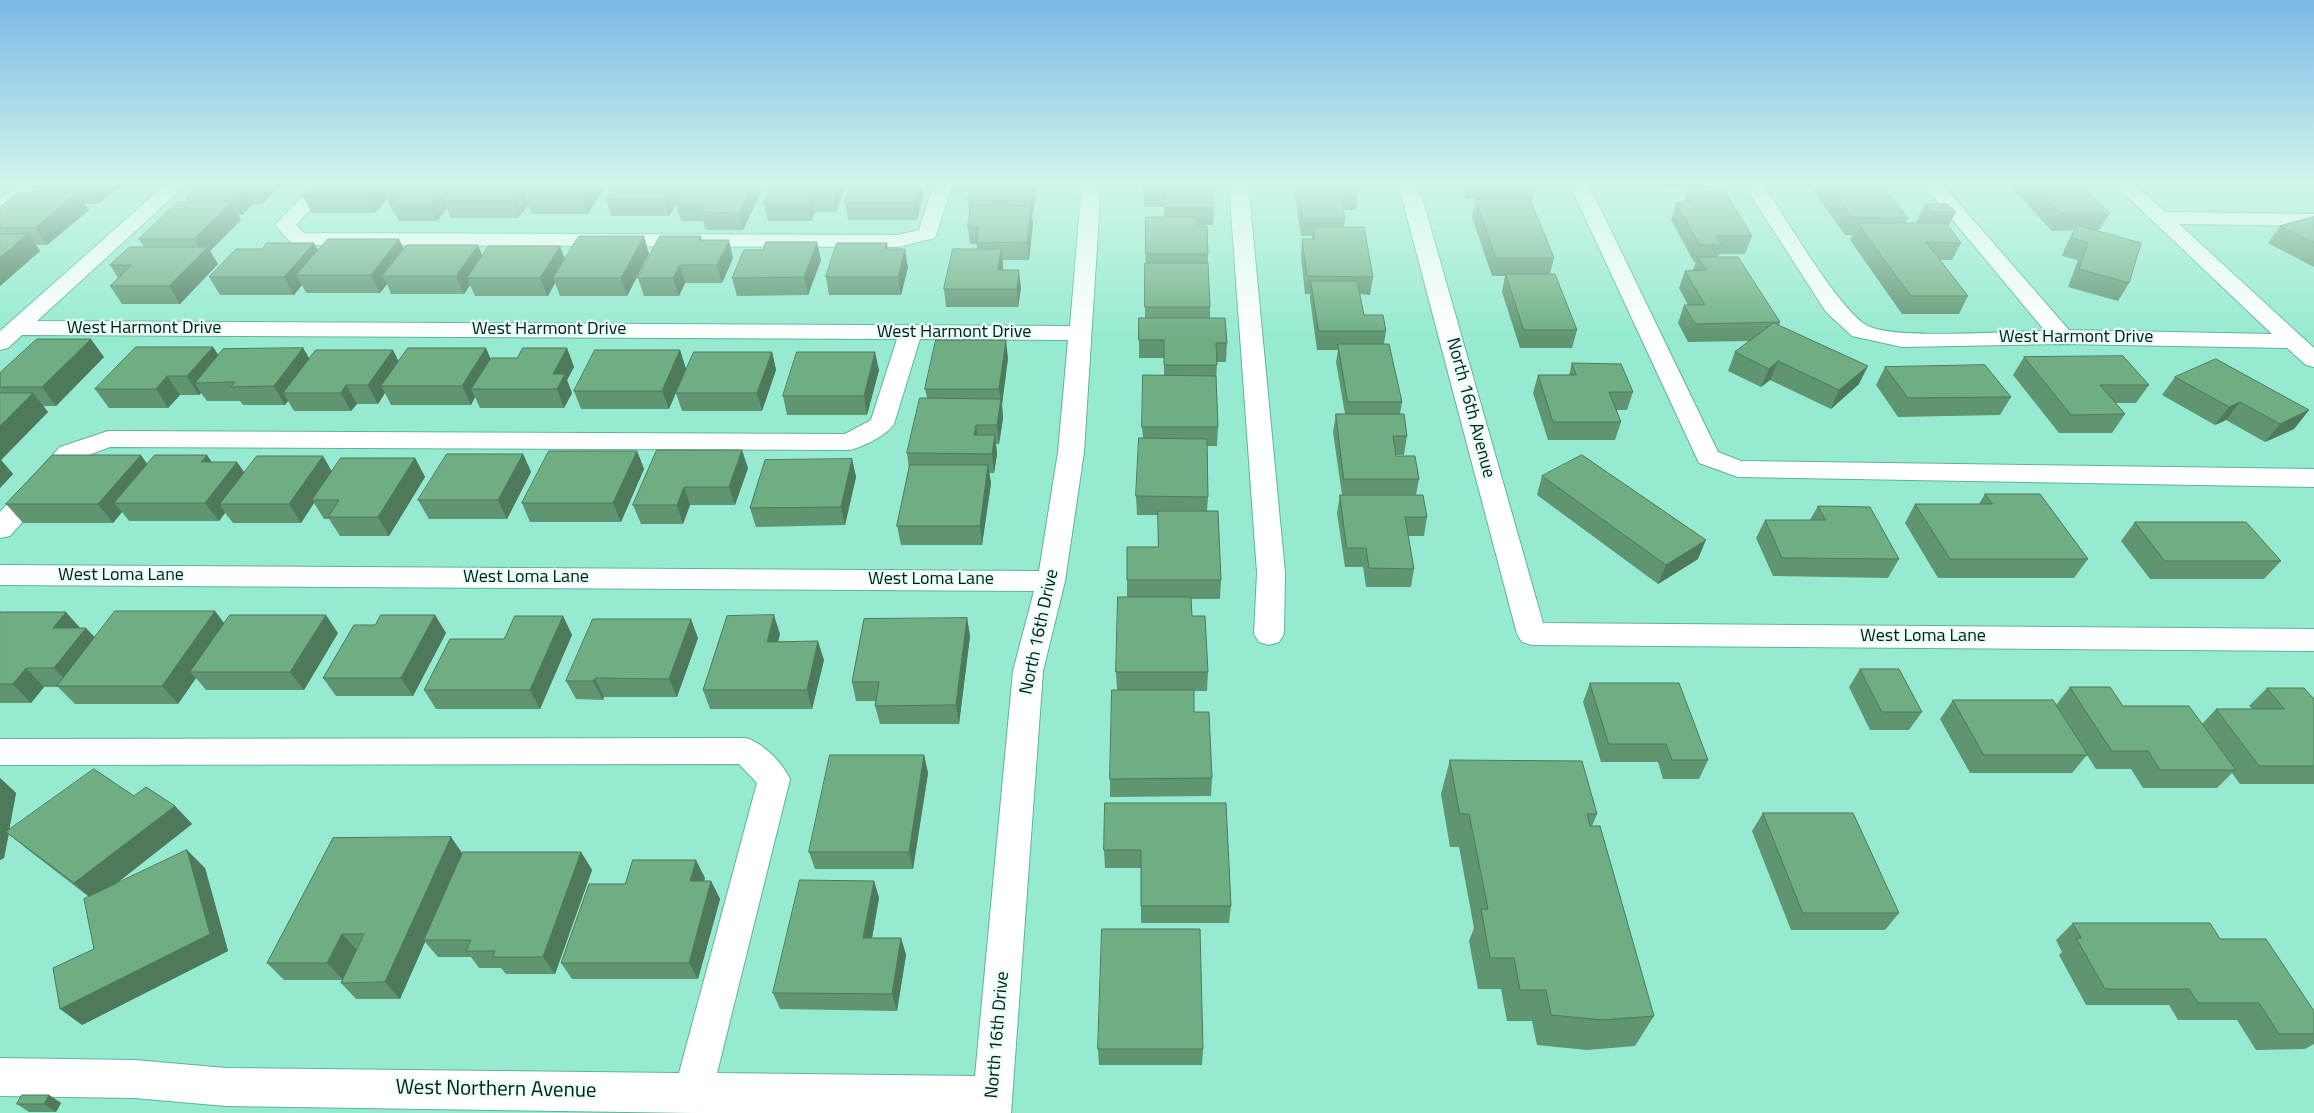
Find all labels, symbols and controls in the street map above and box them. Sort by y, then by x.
street label: West Harmont Drive [67,318,221,340]
street label: West Harmont Drive [472,319,626,341]
street label: West Harmont Drive [877,322,1031,344]
street label: West Harmont Drive [1999,327,2153,349]
street label: North 16th Avenue [1441,336,1499,480]
street label: West Loma Lane [58,565,184,587]
street label: West Loma Lane [463,567,589,589]
street label: North 16th Drive [1016,568,1064,696]
street label: West Loma Lane [868,569,994,591]
street label: West Loma Lane [1860,626,1986,648]
street label: North 16th Drive [982,971,1014,1099]
street label: West Northern Avenue [395,1076,597,1104]

